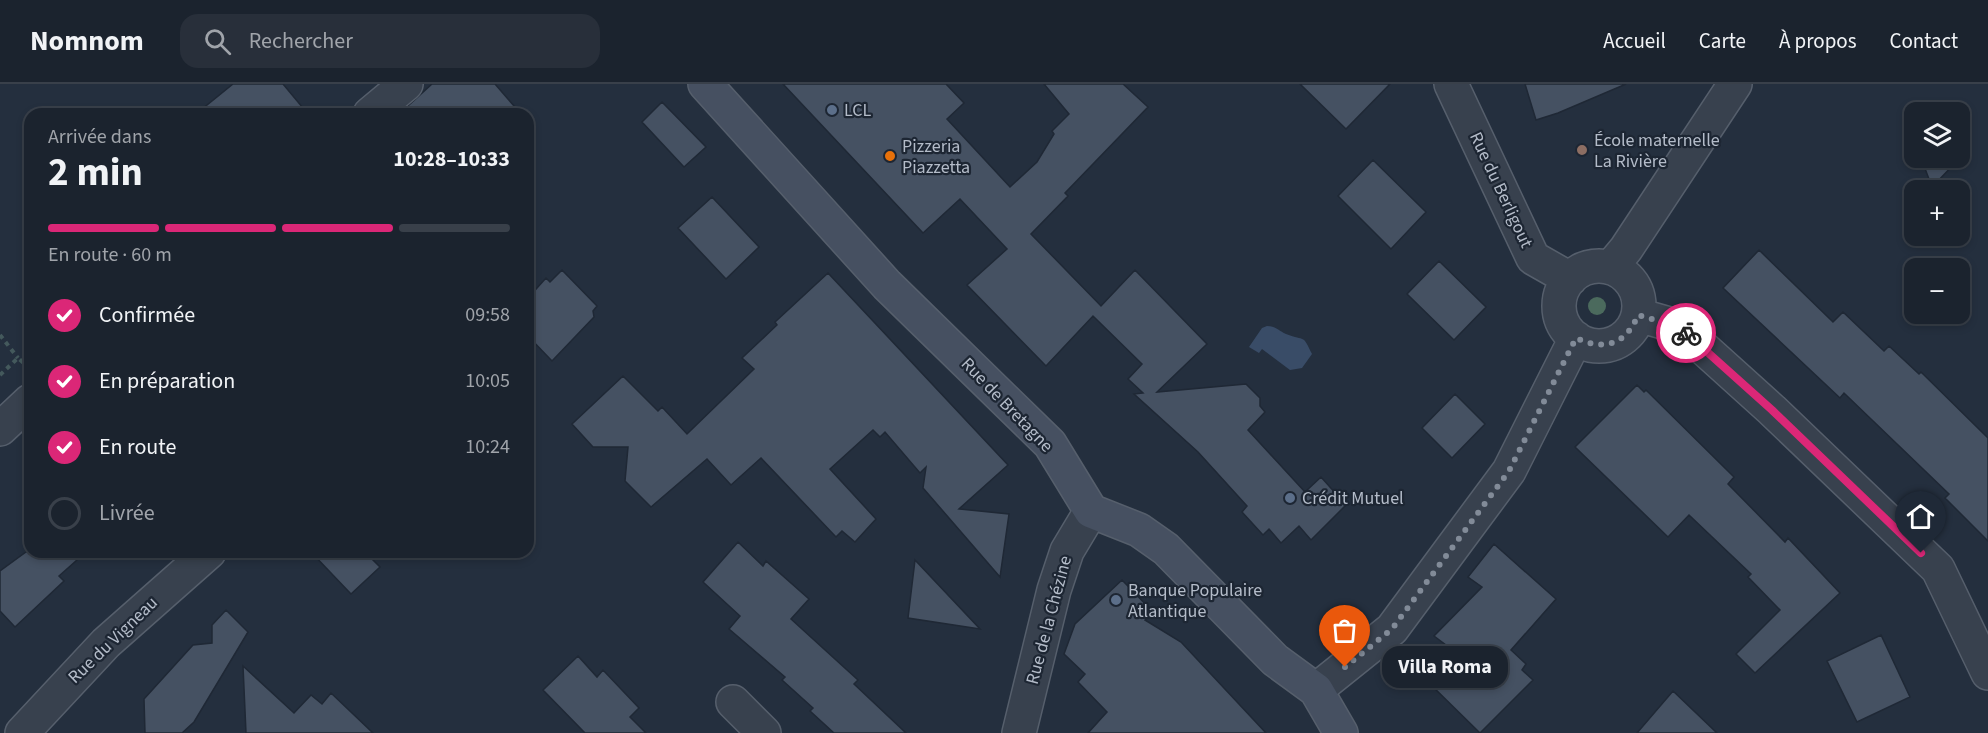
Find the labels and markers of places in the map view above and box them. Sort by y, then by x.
place label: LCL [844,98,872,123]
marker: LCL [825,103,839,117]
place label: École maternelle La Rivière [1594,128,1720,174]
place label: Pizzeria Piazzetta [902,134,970,180]
marker: École maternelle La Rivière [1575,143,1589,157]
marker: Pizzeria Piazzetta [883,149,897,163]
place label: Crédit Mutuel [1302,486,1404,511]
marker: Crédit Mutuel [1283,491,1297,505]
pin [1895,491,1946,553]
place label: Banque Populaire Atlantique [1128,578,1262,624]
marker: Banque Populaire Atlantique [1109,593,1123,607]
pin [1319,605,1370,667]
callout: Villa Roma [1381,646,1507,688]

